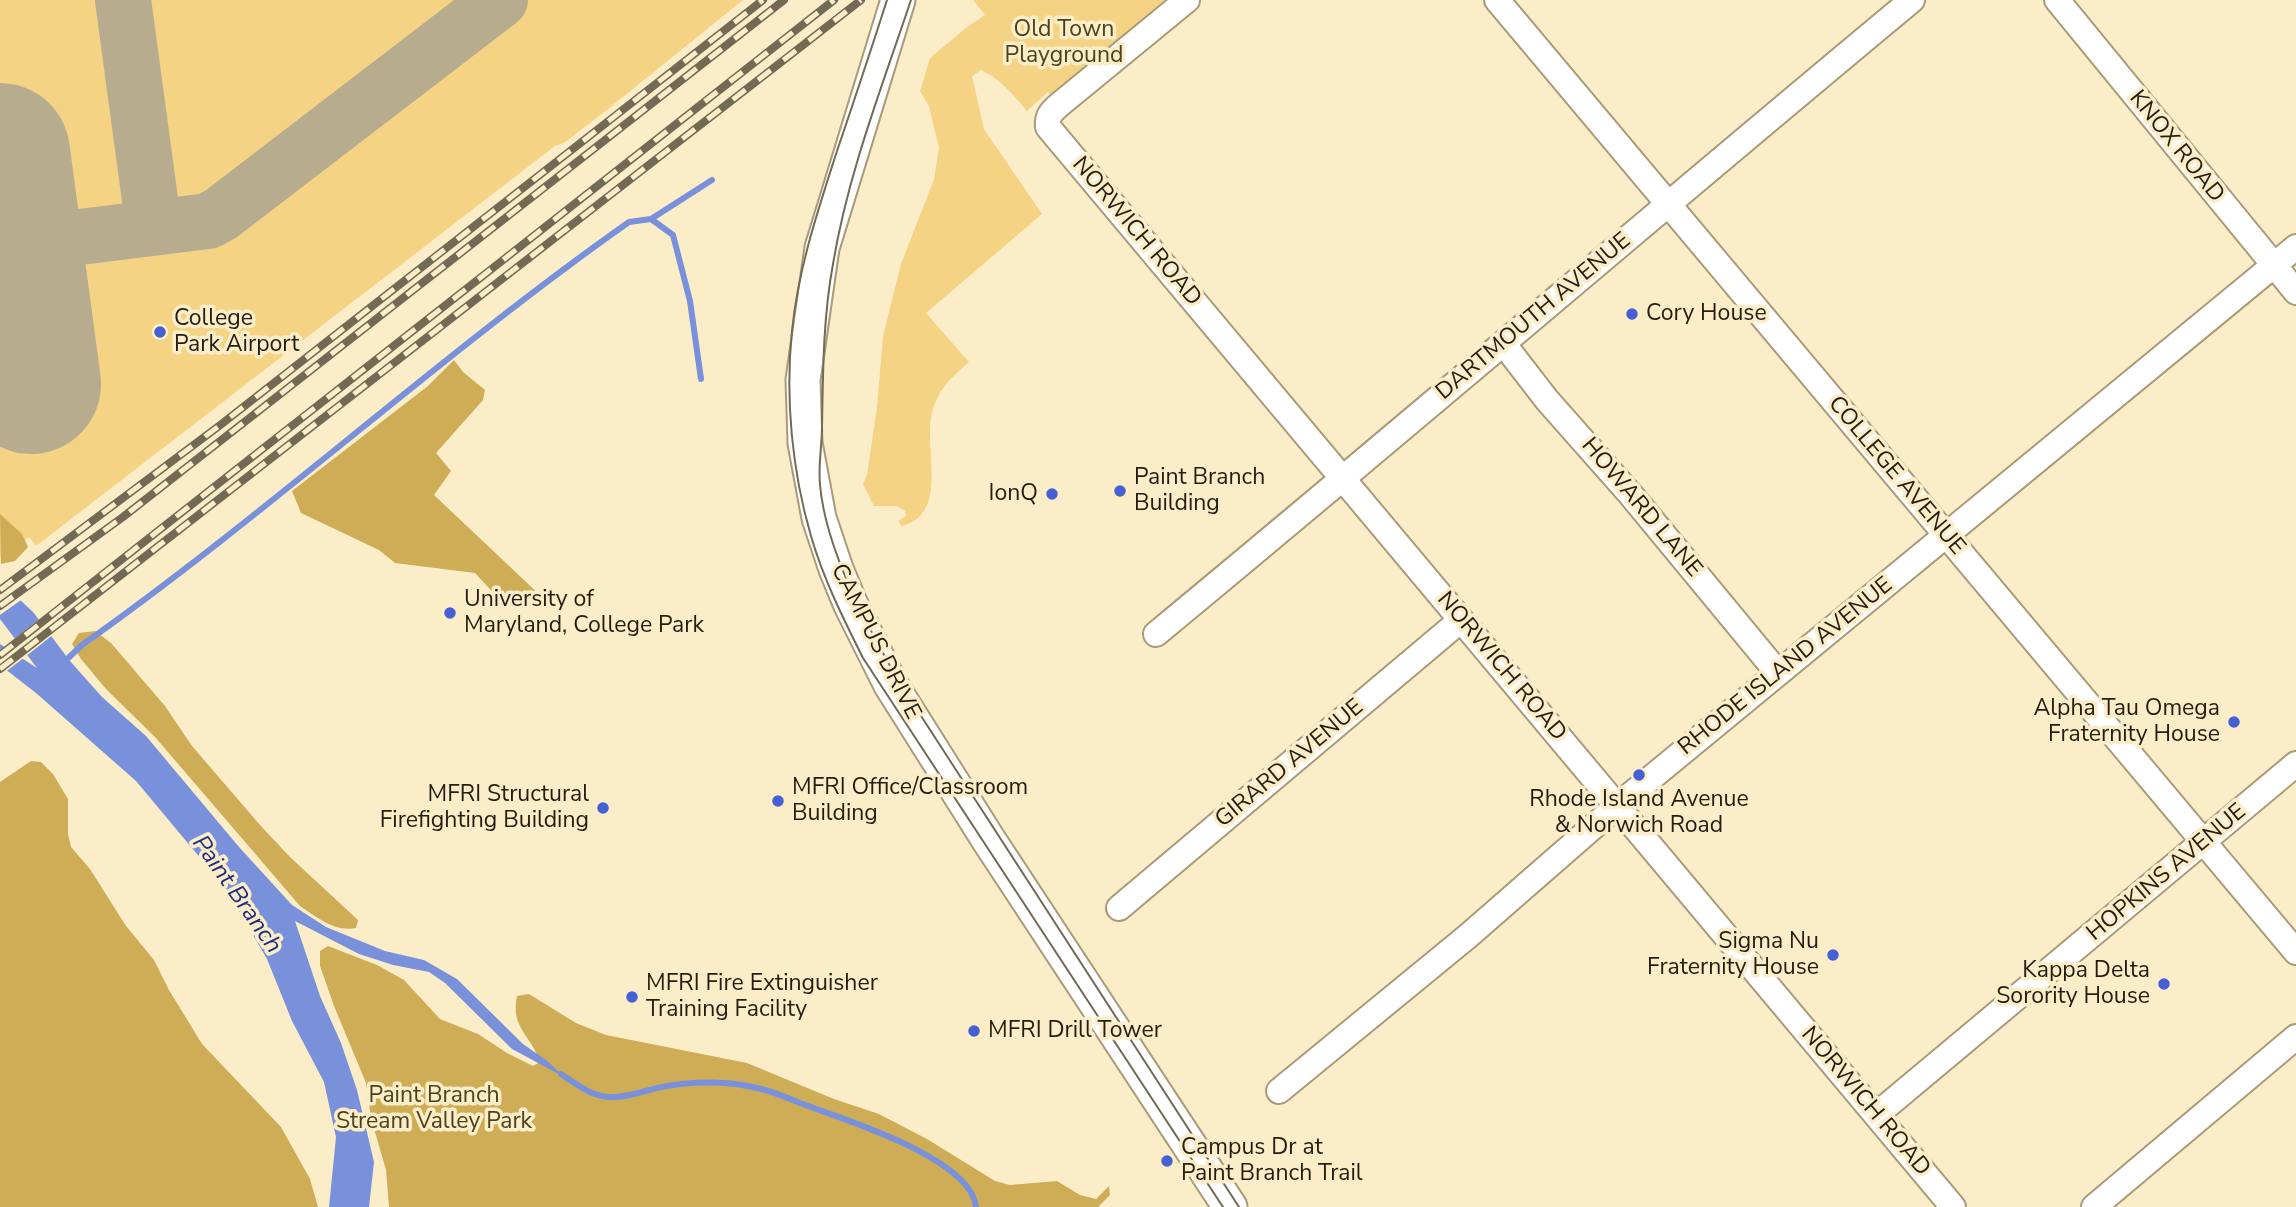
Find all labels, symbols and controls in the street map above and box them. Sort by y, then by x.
park label: Old Town Playground [1005,16,1123,70]
street label: KNOX ROAD [2123,86,2229,208]
street label: NORWICH ROAD [1066,152,1206,312]
street label: DARTMOUTH AVENUE [1431,228,1637,406]
place label: Cory House [1646,300,1767,328]
place label: College Park Airport [174,305,299,359]
marker: Cory House [1624,306,1640,322]
marker: College Park Airport [152,324,168,340]
street label: COLLEGE AVENUE [1822,391,1970,561]
street label: HOWARD LANE [1575,433,1707,583]
place label: Paint Branch Building [1134,464,1265,518]
place label: IonQ [989,480,1038,508]
marker: Paint Branch Building [1112,483,1128,499]
marker: IonQ [1044,486,1060,502]
street label: CAMPUS DRIVE [824,560,926,724]
street label: RHODE ISLAND AVENUE [1673,572,1899,762]
place label: University of Maryland, College Park [464,586,704,640]
street label: NORWICH ROAD [1431,587,1571,747]
marker: University of Maryland, College Park [442,605,458,621]
street label: GIRARD AVENUE [1210,694,1370,834]
place label: Alpha Tau Omega Fraternity House [2034,695,2220,749]
marker: Alpha Tau Omega Fraternity House [2226,714,2242,730]
marker: Rhode Island Avenue & Norwich Road [1631,767,1647,783]
place label: MFRI Office/Classroom Building [792,774,1028,828]
place label: MFRI Structural Firefighting Building [380,781,589,835]
place label: Rhode Island Avenue & Norwich Road [1529,786,1749,840]
marker: MFRI Office/Classroom Building [770,793,786,809]
street label: HOPKINS AVENUE [2082,798,2252,948]
marker: MFRI Structural Firefighting Building [595,800,611,816]
water label: Paint Branch [185,831,287,959]
place label: Sigma Nu Fraternity House [1647,928,1819,982]
marker: Sigma Nu Fraternity House [1825,947,1841,963]
place label: Kappa Delta Sorority House [1996,957,2150,1011]
place label: MFRI Fire Extinguisher Training Facility [646,970,878,1024]
marker: Kappa Delta Sorority House [2156,976,2172,992]
marker: MFRI Fire Extinguisher Training Facility [624,989,640,1005]
place label: MFRI Drill Tower [988,1017,1162,1045]
street label: NORWICH ROAD [1795,1022,1935,1182]
marker: MFRI Drill Tower [966,1023,982,1039]
park label: Paint Branch Stream Valley Park [336,1082,532,1136]
place label: Campus Dr at Paint Branch Trail [1181,1134,1363,1188]
marker: Campus Dr at Paint Branch Trail [1159,1153,1175,1169]

